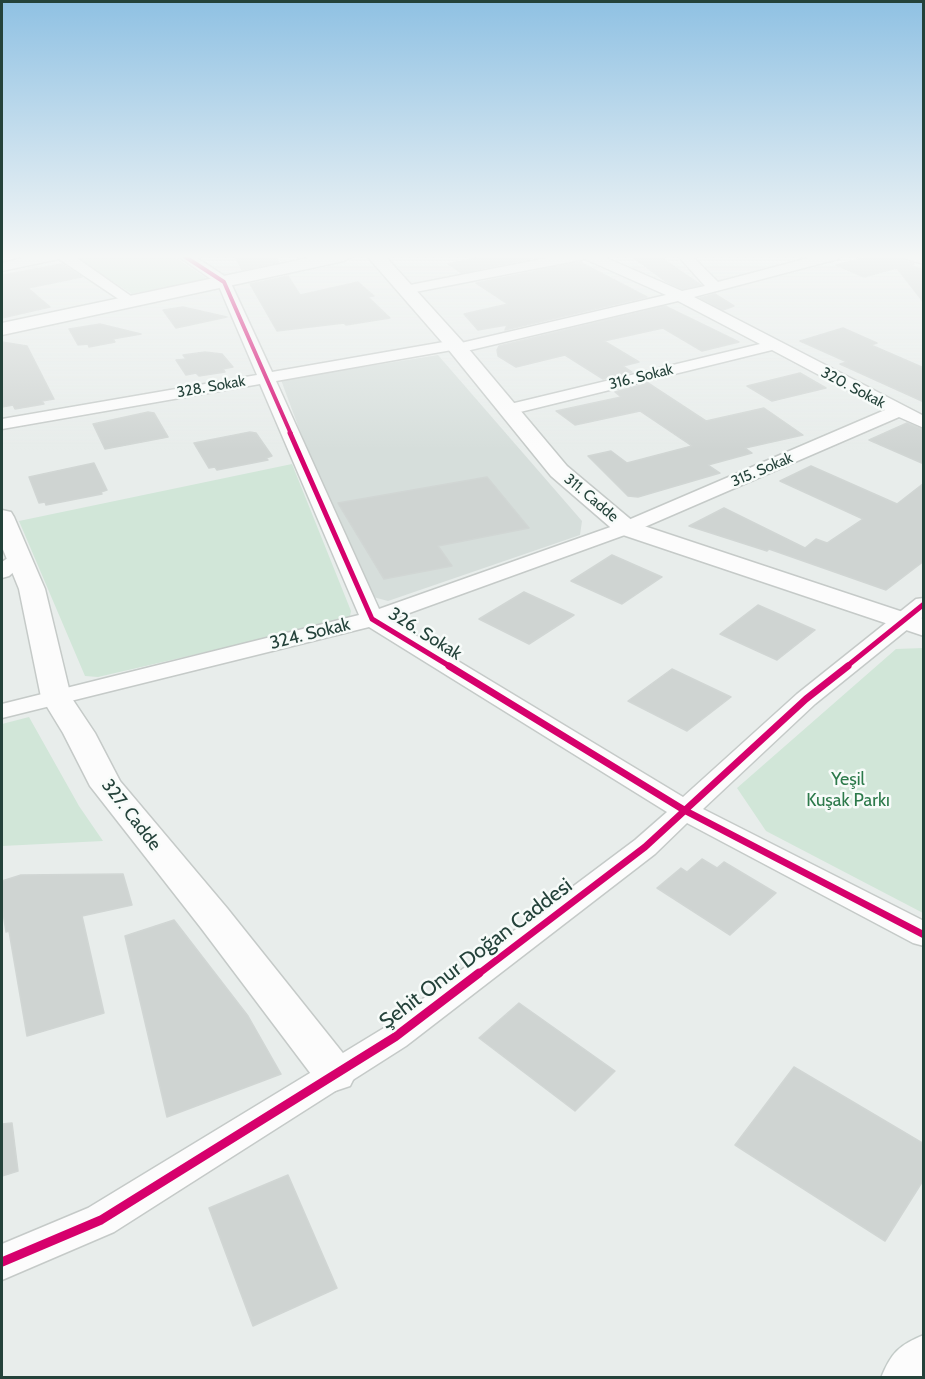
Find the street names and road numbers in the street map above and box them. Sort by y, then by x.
street label: 316. Sokak [607,360,675,394]
street label: 320. Sokak [818,364,888,412]
street label: 328. Sokak [175,372,247,402]
street label: 315. Sokak [728,449,796,491]
street label: 311. Cadde [560,470,622,526]
street label: 326. Sokak [384,603,466,665]
street label: 324. Sokak [268,614,352,654]
street label: 327. Cadde [97,775,165,855]
street label: Şehit Onur Doğan Caddesi [375,873,577,1035]

